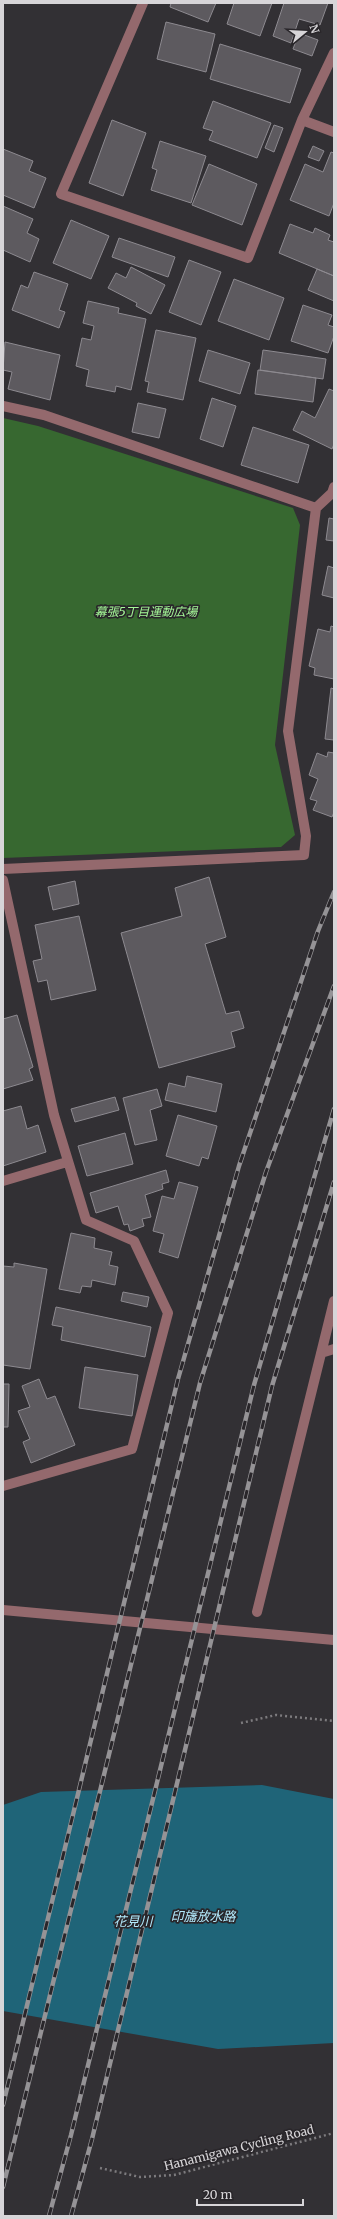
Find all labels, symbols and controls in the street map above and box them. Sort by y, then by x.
north arrow [285,12,325,52]
text: N [307,23,323,35]
park label: 幕張5丁目運動広場 [95,604,199,619]
water label: 印旛放水路 [170,1908,236,1925]
water label: 花見川 [113,1913,154,1930]
street label: Hanamigawa Cycling Road [162,2122,315,2173]
scale bar [197,2181,303,2207]
text: 20 m [203,2187,232,2202]

